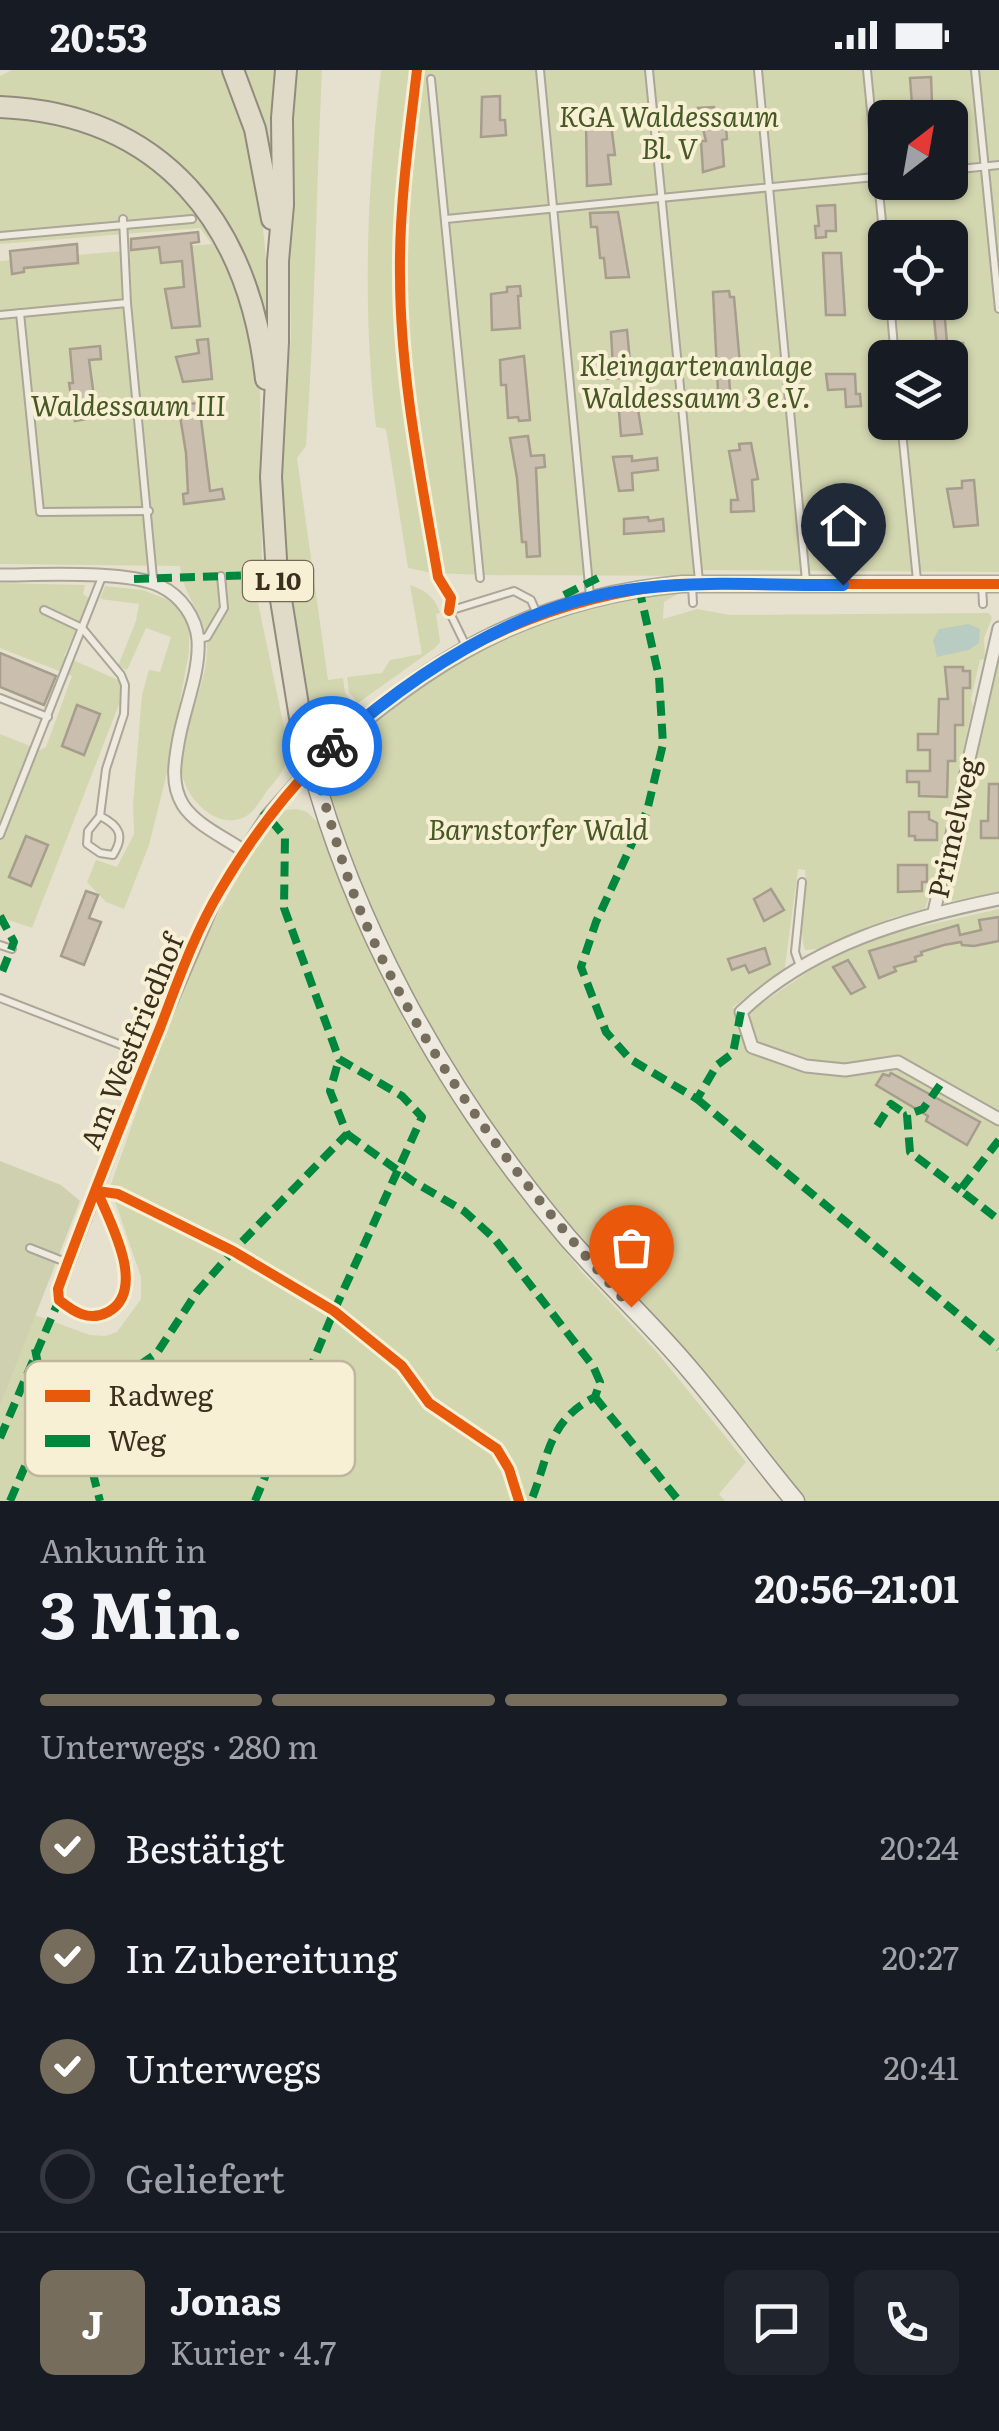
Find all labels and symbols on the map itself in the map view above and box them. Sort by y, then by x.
park label: KGA Waldessaum Bl. V [559,94,780,168]
north arrow [868,100,968,200]
park label: Kleingartenanlage Waldessaum 3 e.V. [579,343,813,417]
park label: Waldessaum III [31,383,225,425]
pin [801,483,886,586]
road number: L 10 [243,561,313,601]
courier [282,696,382,796]
street label: Primelweg [915,753,989,902]
park label: Barnstorfer Wald [428,807,648,849]
street label: Am Westfriedhof [68,925,193,1155]
pin [589,1205,674,1308]
legend [25,1361,355,1476]
text: Radweg [108,1373,214,1415]
text: Weg [108,1418,167,1460]

